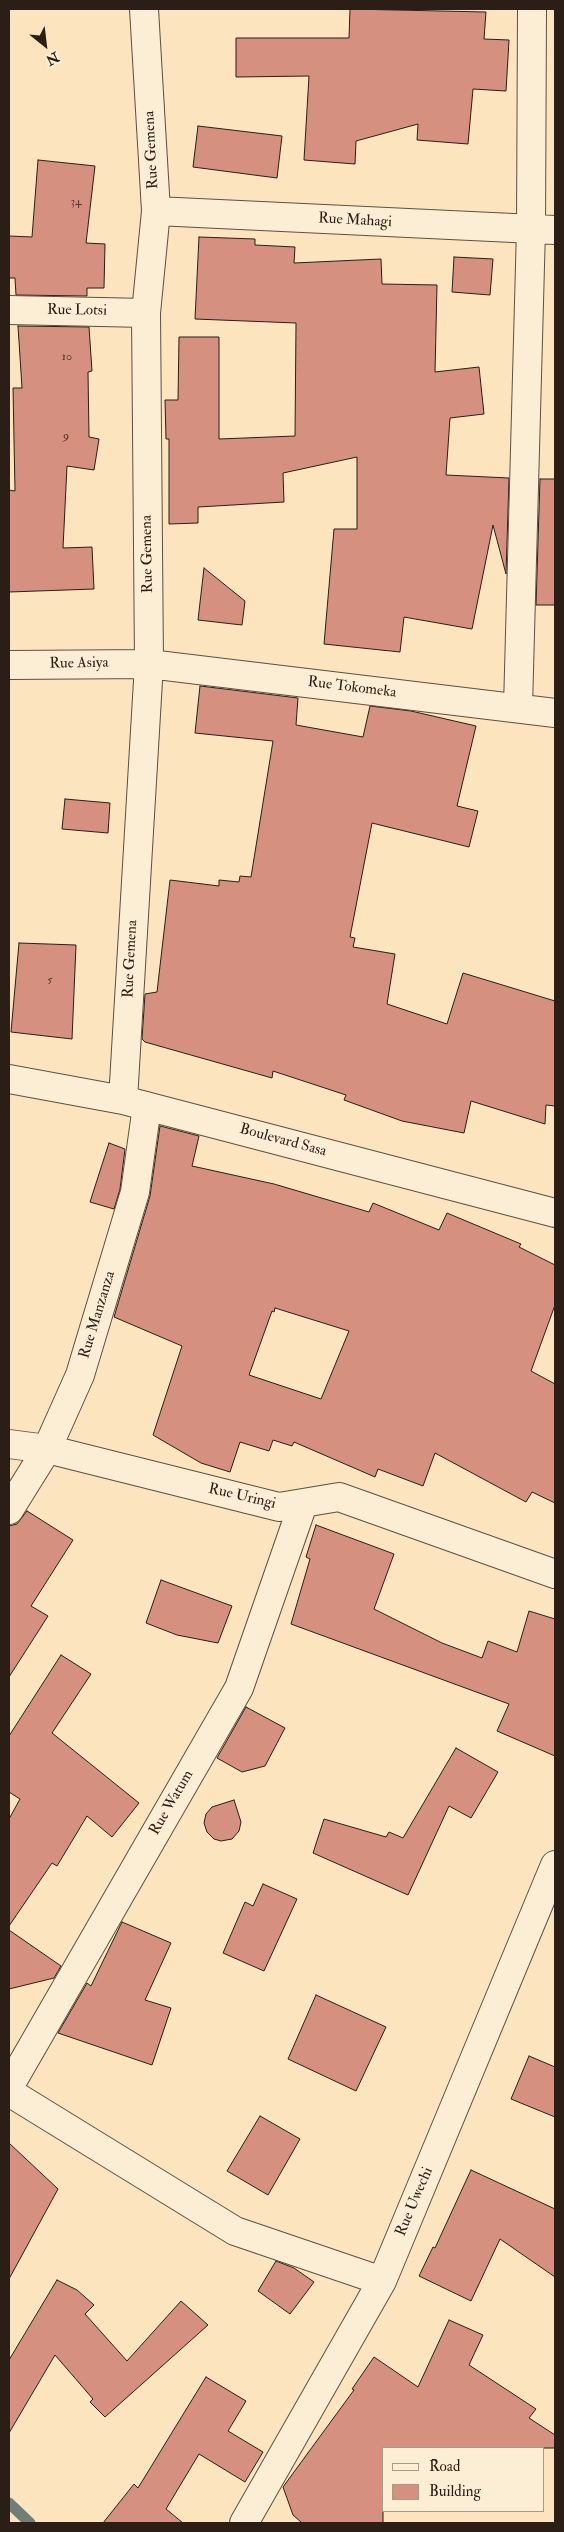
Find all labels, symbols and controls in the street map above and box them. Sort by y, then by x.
north arrow [20,20,70,70]
text: N [43,48,62,69]
street label: Rue Gemena [141,110,163,190]
house number: 34 [70,195,82,209]
street label: Rue Mahagi [318,210,392,232]
street label: Rue Lotsi [47,301,107,321]
house number: 10 [62,350,72,364]
house number: 9 [63,429,69,443]
street label: Rue Gemena [138,515,158,593]
street label: Rue Asiya [49,654,109,674]
street label: Rue Tokomeka [307,674,397,702]
street label: Rue Gemena [120,919,142,999]
house number: 5 [47,973,53,987]
street label: Boulevard Sasa [238,1121,328,1161]
street label: Rue Manzanza [76,1269,120,1361]
street label: Rue Uringi [207,1481,277,1513]
street label: Rue Watum [146,1767,198,1839]
street label: Rue Uwechi [392,2165,438,2239]
legend [382,2447,544,2512]
text: Road [429,2457,460,2476]
text: Building [429,2482,481,2501]

